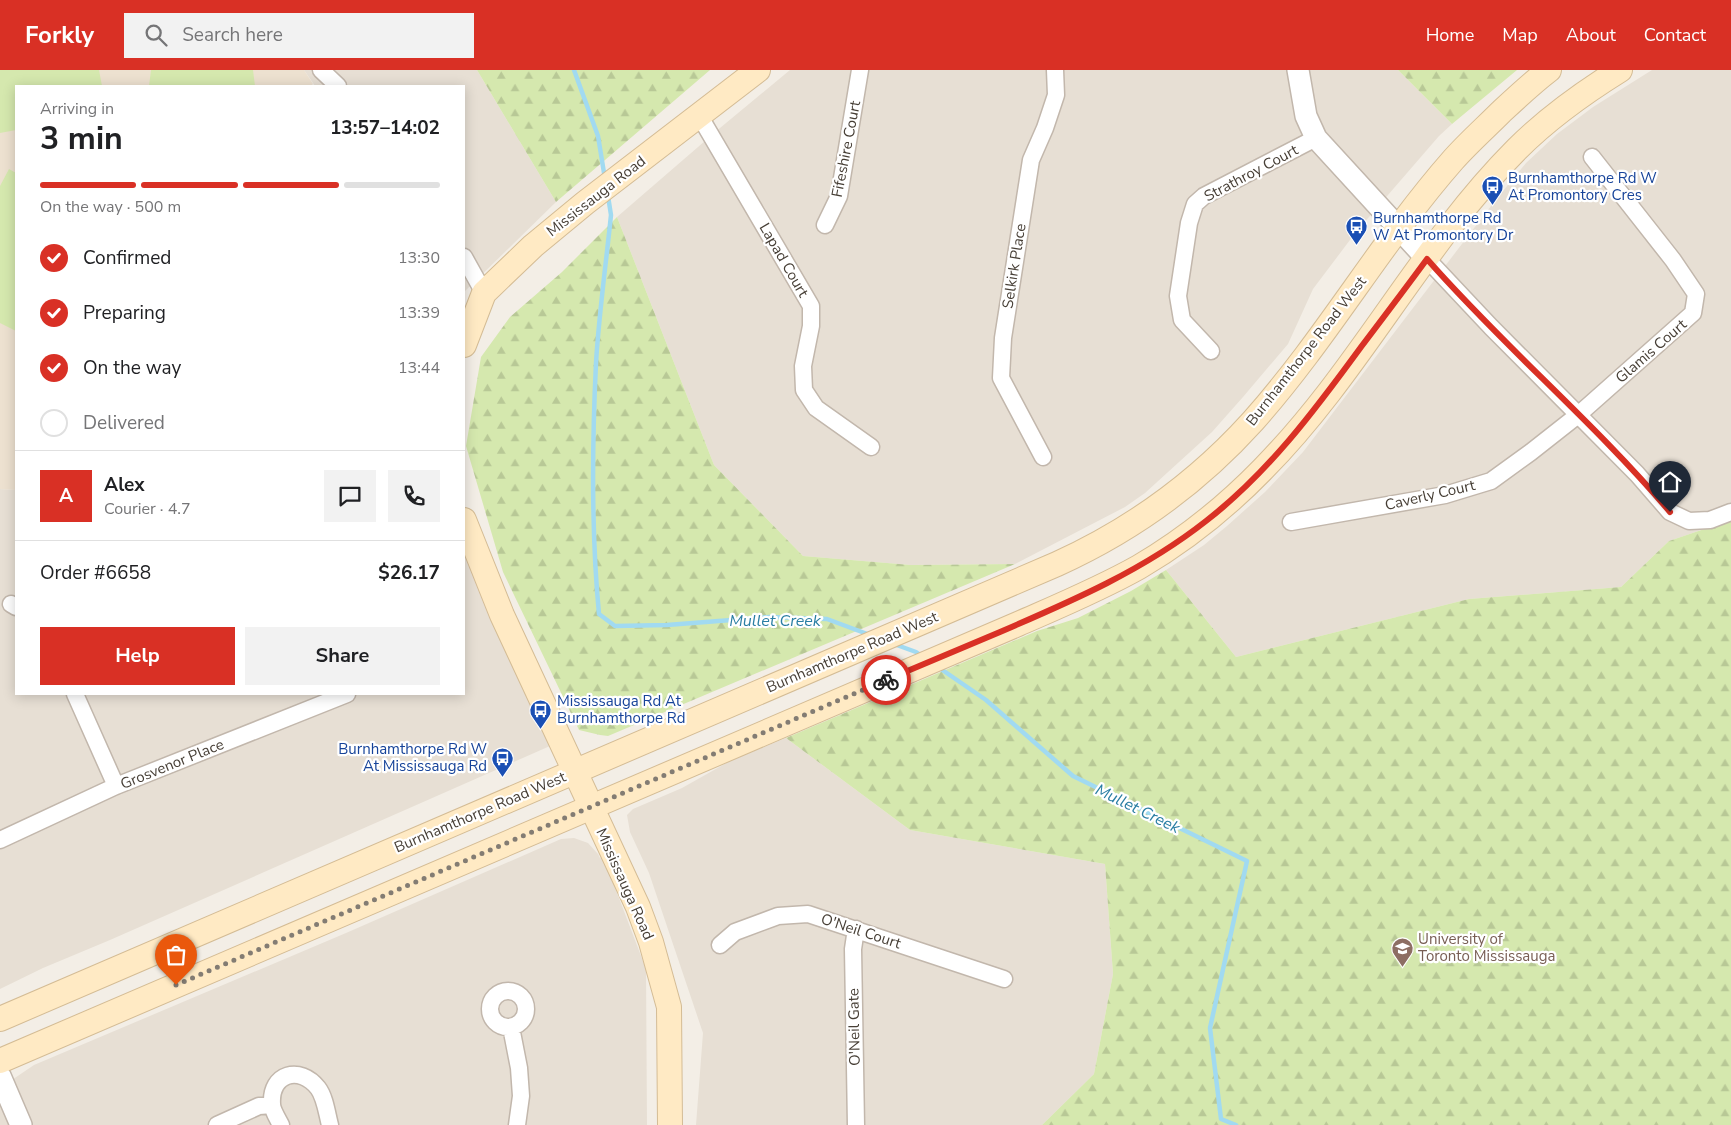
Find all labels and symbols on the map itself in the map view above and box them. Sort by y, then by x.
street label: Fifeshire Court [827,98,865,199]
street label: Strathroy Court [1200,139,1302,206]
street label: Mississauga Road [542,151,650,241]
place label: Burnhamthorpe Rd W At Promontory Cres [1508,168,1657,205]
bus stop icon: Burnhamthorpe Rd W At Promontory Cres [1480,175,1504,206]
place label: Burnhamthorpe Rd W At Promontory Dr [1373,208,1514,245]
bus stop icon: Burnhamthorpe Rd W At Promontory Dr [1345,215,1369,246]
street label: Lapad Court [755,219,814,301]
street label: Selkirk Place [997,222,1031,310]
street label: Burnhamthorpe Road West [1241,272,1371,430]
street label: Glamis Court [1611,314,1691,387]
pin [1649,461,1691,512]
street label: Caverly Court [1383,475,1478,515]
street label: Burnhamthorpe Road West [763,606,942,697]
water label: Mullet Creek [729,610,822,632]
courier [861,655,911,705]
place label: Mississauga Rd At Burnhamthorpe Rd [557,691,685,728]
bus stop icon: Mississauga Rd At Burnhamthorpe Rd [529,698,553,729]
street label: Grosvenor Place [117,734,227,794]
place label: Burnhamthorpe Rd W At Mississauga Rd [338,739,487,776]
bus stop icon: Burnhamthorpe Rd W At Mississauga Rd [491,746,515,777]
street label: Burnhamthorpe Road West [391,766,570,857]
water label: Mullet Creek [1092,779,1184,839]
street label: Mississauga Road [591,825,659,943]
street label: O'Neil Court [818,909,904,954]
place label: University of Toronto Mississauga [1418,929,1555,966]
pin [155,934,197,985]
school or university icon: University of Toronto Mississauga [1390,936,1414,967]
street label: O'Neil Gate [843,988,865,1066]

